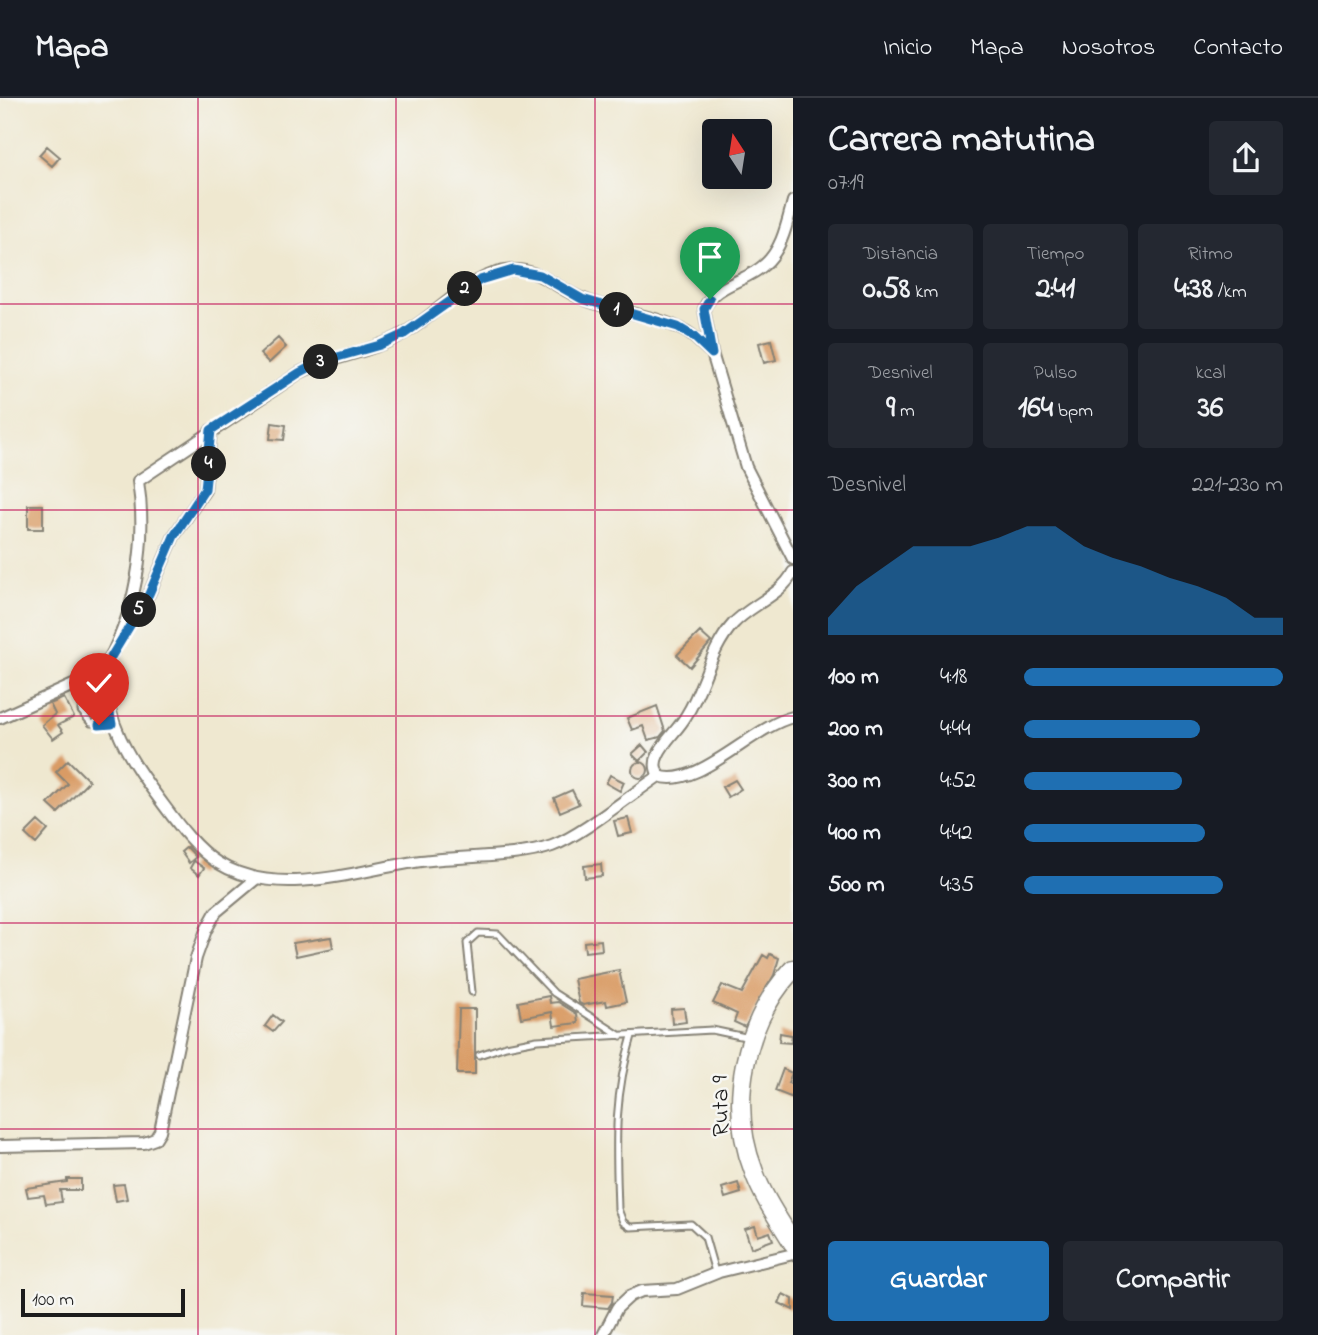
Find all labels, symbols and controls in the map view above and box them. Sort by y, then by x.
text: Mapa [35,24,109,72]
text: Inicio [883,31,932,66]
text: Mapa [970,31,1024,66]
text: Nosotros [1062,31,1155,66]
text: Contacto [1193,31,1283,66]
text: Carrera matutina [828,113,1095,169]
north arrow [702,119,772,189]
map controls [702,119,772,189]
button: share [1209,121,1283,195]
text: 07:19 [828,167,864,200]
pin [680,227,740,299]
icon: arrive [691,238,729,276]
text: Distancia [863,241,938,268]
text: Tiempo [1027,241,1084,268]
text: Ritmo [1188,241,1233,268]
text: 0.58 [863,268,910,312]
text: 2:41 [1036,268,1075,312]
text: 4:38 [1174,268,1213,312]
pin: 2 [448,272,482,306]
text: 2 [460,275,469,302]
text: km [910,279,938,306]
text: /km [1213,279,1247,306]
pin: 1 [600,292,634,328]
text: 1 [613,296,620,323]
pin: 3 [304,344,338,380]
text: 3 [317,348,324,375]
text: Desnivel [868,360,933,387]
text: Pulso [1034,360,1077,387]
text: kcal [1195,360,1226,387]
text: 9 [886,387,895,431]
text: 164 [1018,387,1053,431]
text: 36 [1198,387,1223,431]
text: m [895,398,915,425]
text: bpm [1053,398,1093,425]
pin: 4 [192,446,227,482]
text: 4 [205,450,212,477]
text: Desnivel [828,469,906,502]
text: 221–230 m [1192,469,1283,502]
pin: 5 [122,592,156,628]
text: 5 [133,596,144,623]
pin [69,653,129,725]
text: 100 m [828,661,879,694]
text: 4:18 [940,661,967,694]
icon: check [80,664,118,702]
text: 200 m [828,713,883,746]
text: 4:44 [940,713,970,746]
text: 300 m [828,765,881,798]
text: 4:52 [940,765,976,798]
text: 400 m [828,817,881,850]
text: 4:42 [940,817,972,850]
text: 500 m [828,869,885,902]
text: 4:35 [940,869,974,902]
street label: Ruta 9 [704,1074,740,1137]
button: Guardar [828,1241,1049,1321]
button: Compartir [1063,1241,1283,1321]
scale bar [21,1286,186,1318]
text: 100 m [32,1287,74,1314]

